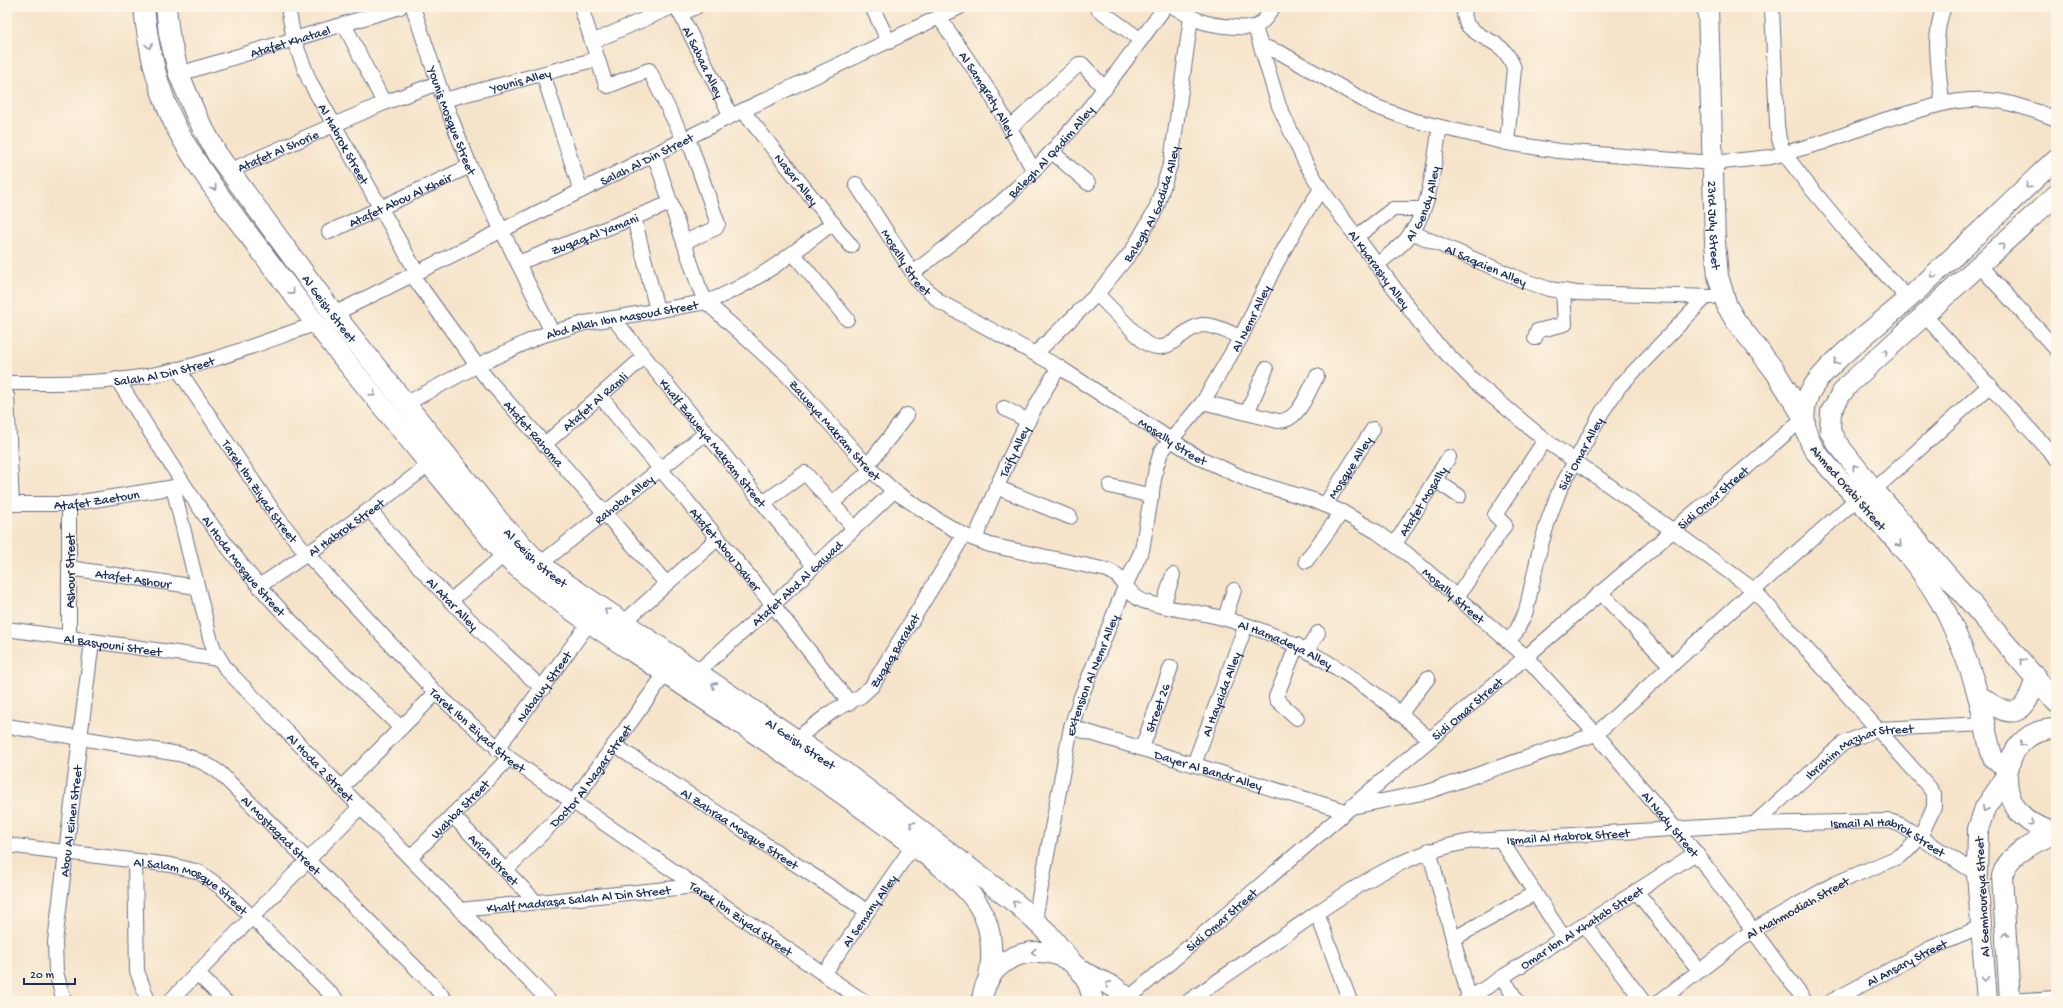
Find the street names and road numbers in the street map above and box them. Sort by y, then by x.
street label: Atafet Khatael [249,24,333,62]
street label: Al Sabaa Alley [678,25,726,102]
street label: Al Samqraty Alley [954,49,1018,140]
street label: Younis Mosque Street [423,64,479,179]
street label: Younis Alley [488,66,554,98]
street label: Al Habrok Street [314,102,372,189]
street label: Balegh Al Qadim Alley [1005,103,1098,203]
street label: Atafet Al Shorie [236,128,322,176]
street label: Salah Al Din Street [598,130,698,190]
street label: Balegh Al Gadida Alley [1120,145,1183,267]
street label: Nasar Alley [770,152,821,210]
street label: Al Gendy Alley [1403,165,1444,245]
street label: Atafet Abou Al Kheir [347,170,456,232]
street label: 23rd July Street [1703,181,1723,272]
street label: Zuqaq Al Yamani [549,211,641,259]
street label: Mosally Street [877,227,935,301]
street label: Al Kharashy Alley [1344,228,1413,313]
street label: Al Saqaien Alley [1442,243,1529,291]
street label: Al Geish Street [298,272,360,348]
street label: Al Nemr Alley [1229,282,1275,355]
street label: Abd Allah Ibn Masoud Street [545,298,701,344]
street label: Salah Al Din Street [113,354,218,390]
street label: Atafet Al Ramli [560,370,632,435]
street label: Khalf Zaweya Makram Street [655,376,770,513]
street label: Zaweya Makram Street [785,378,884,486]
street label: Atafet Rahoma [500,398,566,471]
street label: Sidi Omar Alley [1556,415,1608,493]
street label: Mosally Street [1135,416,1210,471]
street label: Taify Alley [997,423,1034,481]
street label: Mosque Alley [1326,434,1377,502]
street label: Tarek Ibn Ziyad Street [217,437,301,548]
street label: Ahmed Orabi Street [1806,443,1889,536]
street label: Sidi Omar Street [1675,463,1754,533]
street label: Atafet Mosally [1397,464,1452,540]
street label: Rahoba Alley [592,472,658,528]
street label: Atafet Zaetoun [54,488,142,514]
street label: Al Habrok Street [306,495,389,561]
street label: Atafet Abou Daher [685,505,764,596]
street label: Al Hoda Mosque Street [198,514,289,622]
street label: Al Geish Street [500,526,571,593]
street label: Ashour Street [64,532,79,608]
street label: Atafet Abd Al Gawad [749,538,847,630]
street label: Mosally Street [1418,565,1488,629]
street label: Atafet Ashour [94,567,173,593]
street label: Al Atar Alley [422,575,481,635]
street label: Zuqaq Barakat [868,610,925,691]
street label: Extension Al Nemr Alley [1064,612,1123,738]
street label: Al Hamadeya Alley [1236,618,1335,674]
street label: Al Basyouni Street [63,632,164,661]
street label: Nabawy Street [514,648,577,726]
street label: Al Hayaida Alley [1200,650,1245,739]
street label: Sidi Omar Street [1429,674,1508,745]
street label: Street 26 [1143,682,1175,735]
street label: Tarek Ibn Ziyad Street [424,685,529,778]
street label: Al Geish Street [762,716,839,775]
street label: Doctor Al Nagar Street [547,721,637,832]
street label: Ibrahim Mazhar Street [1803,722,1915,784]
street label: Al Hoda 2 Street [283,731,357,807]
street label: Dayer Al Bandr Alley [1151,748,1264,795]
street label: Abou Al Einen Street [58,763,87,878]
street label: Wahba Street [429,776,495,843]
street label: Al Zahraa Mosque Street [677,786,802,875]
street label: Al Nady Street [1637,789,1702,862]
street label: Al Mostagad Street [237,793,324,880]
street label: Ismail Al Habrok Street [1830,816,1949,862]
street label: Ismail Al Habrok Street [1506,826,1632,849]
street label: Arian Street [464,832,522,891]
street label: Al Gemhoureya Street [1973,835,1994,957]
street label: Al Salam Mosque Street [133,856,251,920]
street label: Al Semany Alley [840,872,901,951]
street label: Al Mahmodiah Street [1744,874,1854,944]
street label: Tarek Ibn Ziyad Street [685,878,796,961]
street label: Khalf Madrasa Salah Al Din Street [486,883,673,917]
street label: Omar Ibn Al Khatab Street [1518,883,1648,974]
street label: Sidi Omar Street [1184,885,1262,956]
street label: Al Ansary Street [1865,937,1951,991]

